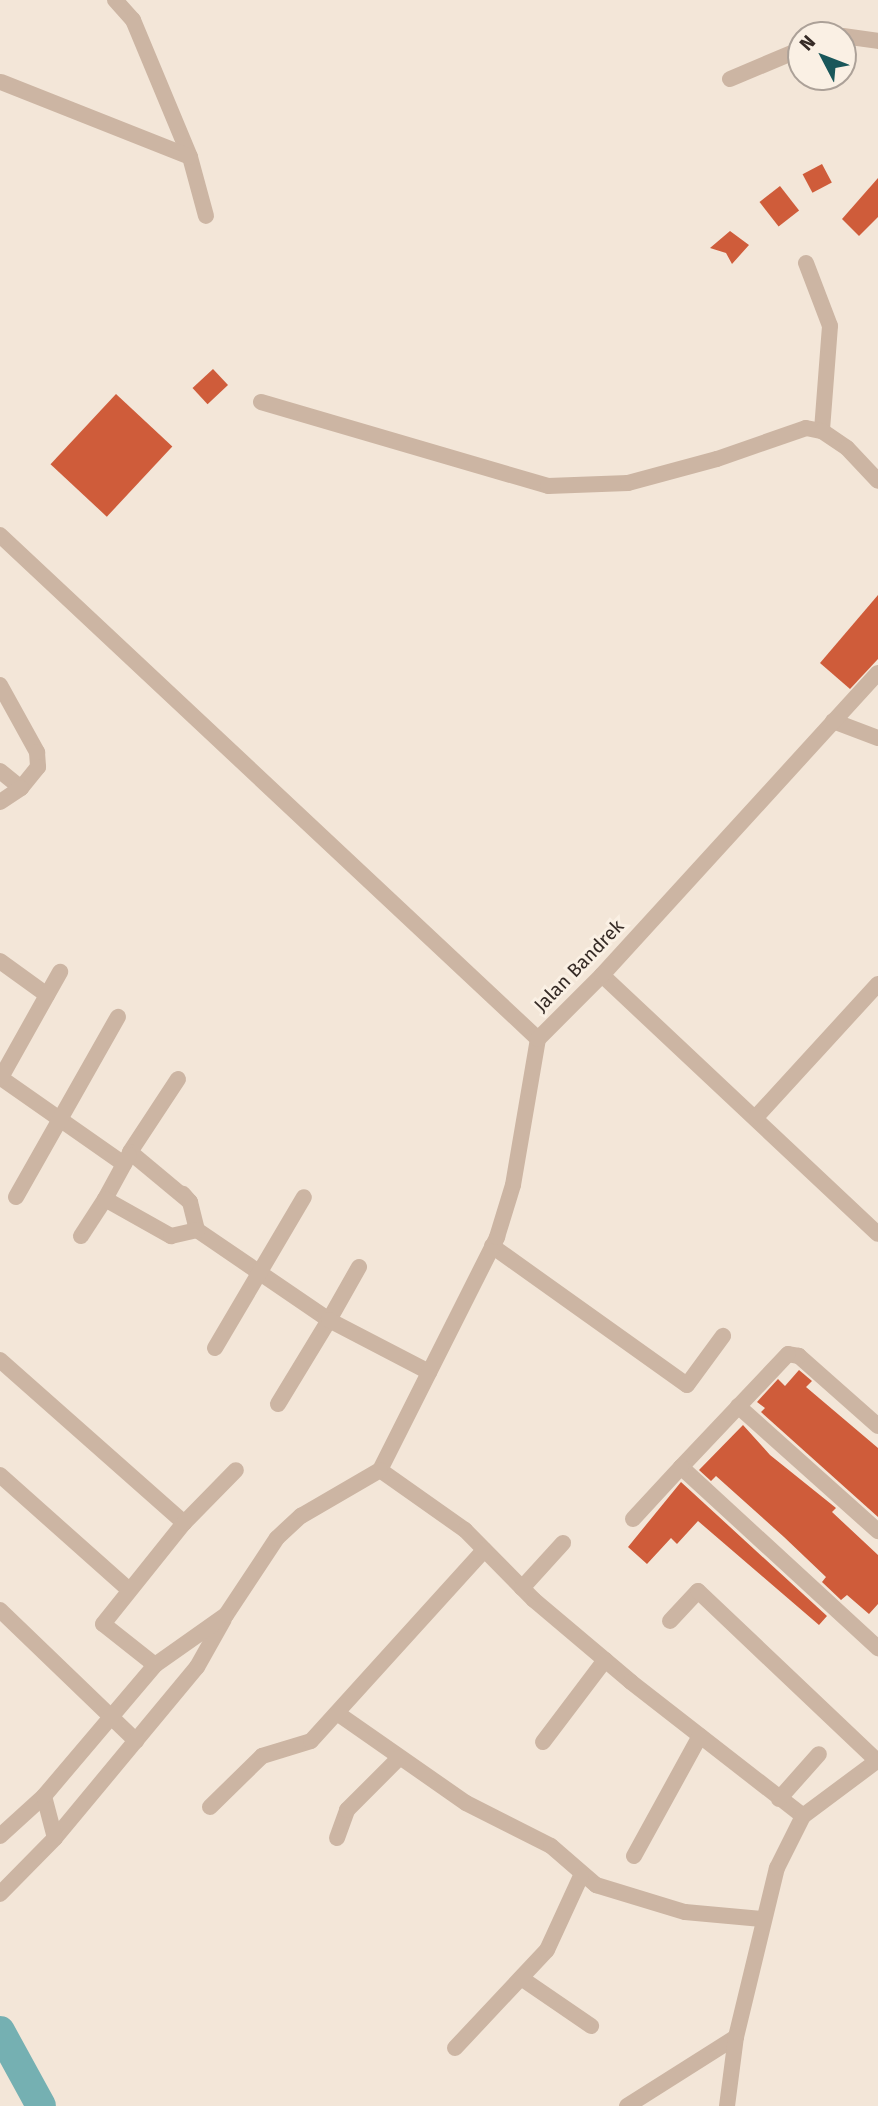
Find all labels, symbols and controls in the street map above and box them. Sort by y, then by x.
north arrow [787,21,857,91]
text: N [795,31,820,55]
street label: Jalan Bandrek [529,915,629,1017]

